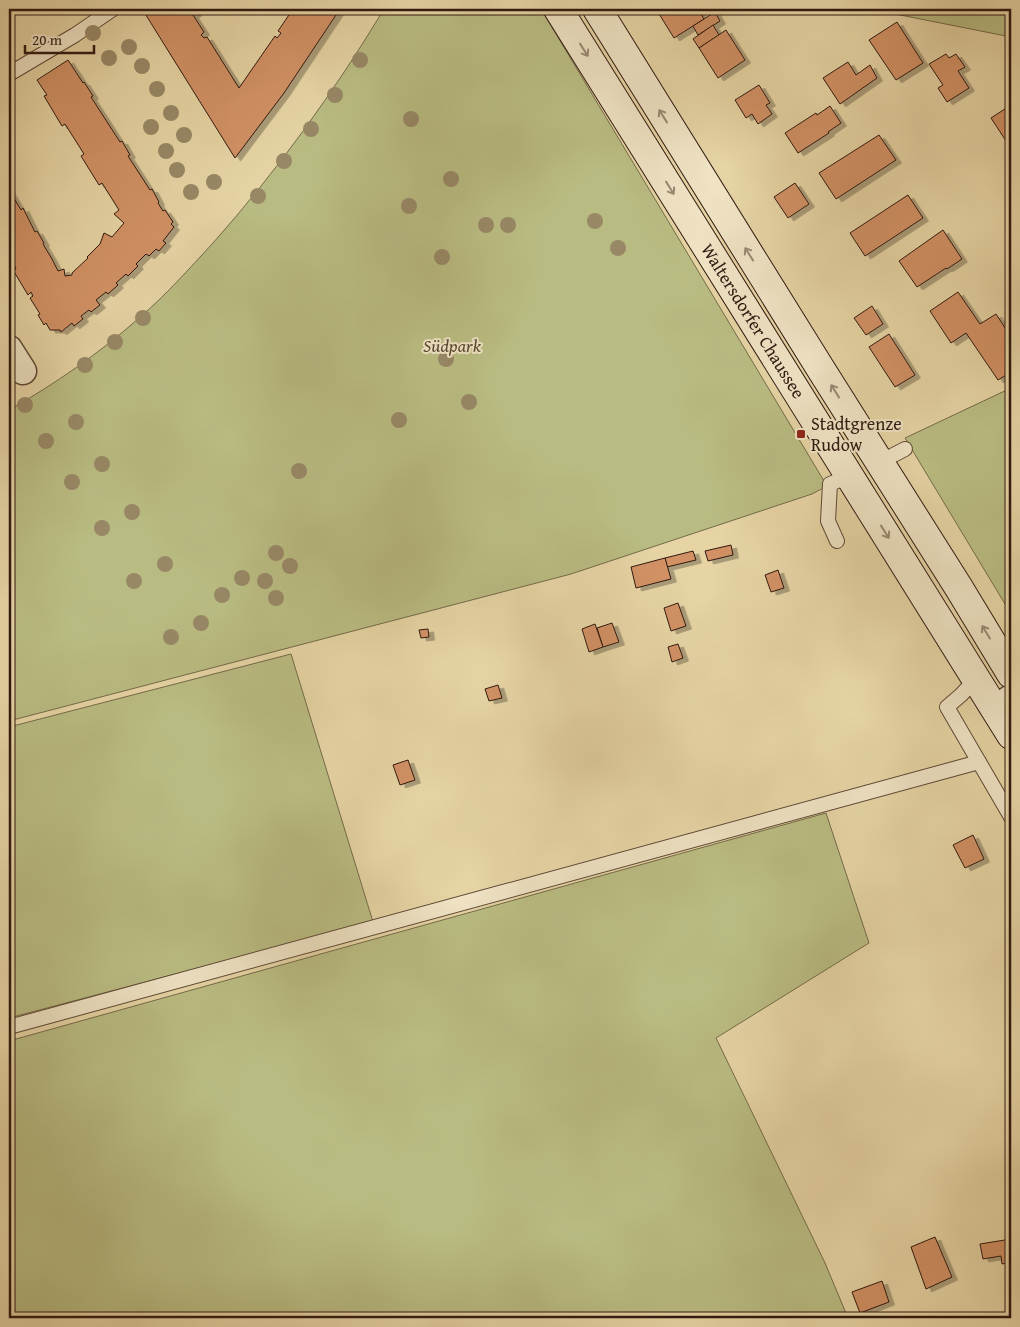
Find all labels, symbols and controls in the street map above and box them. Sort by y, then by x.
scale bar [25,22,94,54]
text: 20 m [32,29,63,50]
one-way arrow [578,43,589,57]
one-way arrow [658,109,668,123]
one-way arrow [666,180,676,194]
street label: Waltersdorfer Chaussee [695,238,812,404]
one-way arrow [744,247,754,261]
park label: Südpark [423,332,482,359]
one-way arrow [830,385,840,399]
place label: Stadtgrenze Rudow [811,410,902,458]
marker: Stadtgrenze Rudow [795,428,807,440]
one-way arrow [880,524,890,538]
one-way arrow [980,626,990,640]

